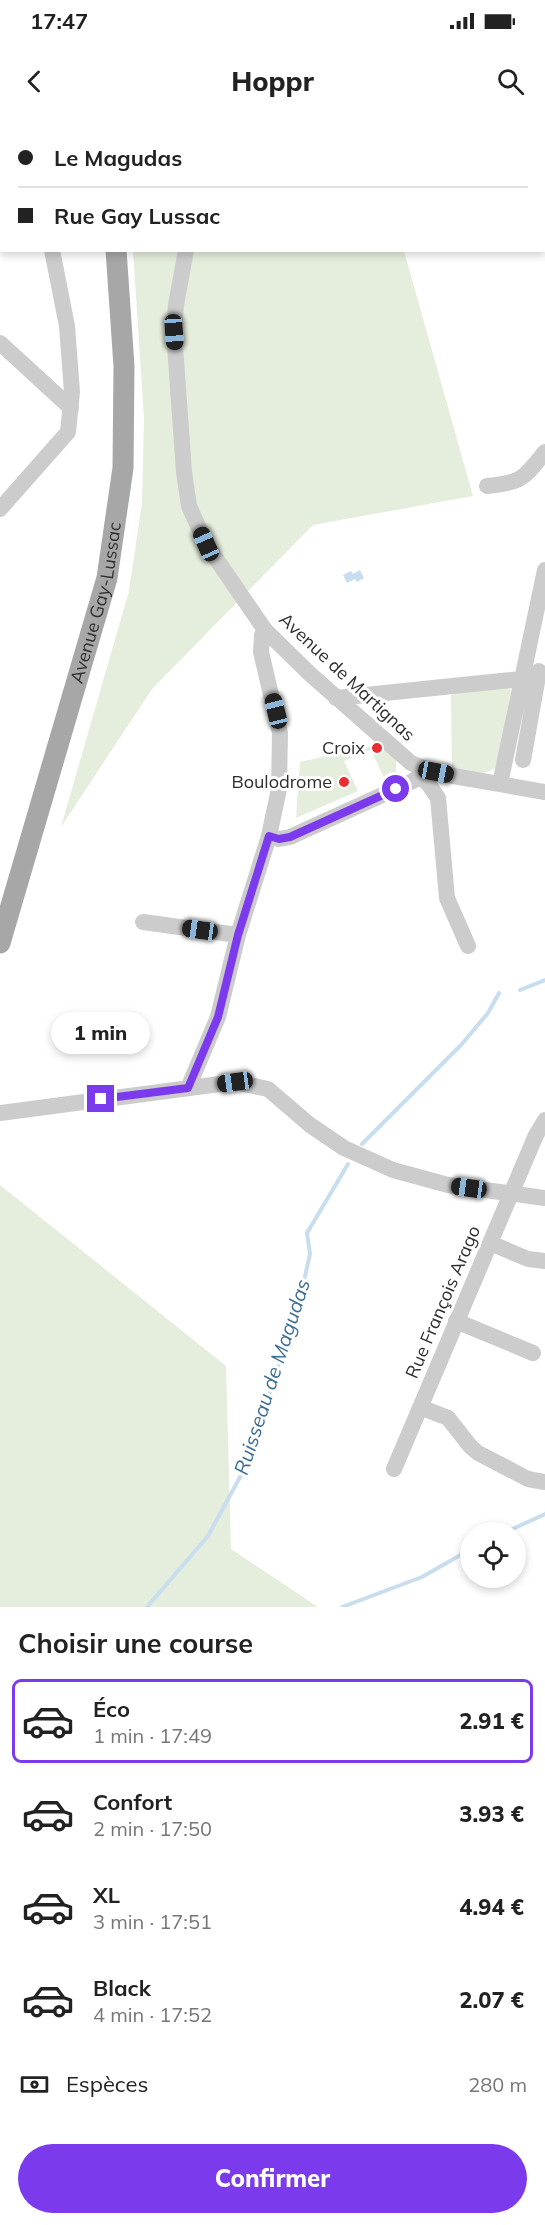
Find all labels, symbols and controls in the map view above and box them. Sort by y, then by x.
text: 17:47 [30,7,88,35]
text: Hoppr [231,64,314,98]
icon: back [18,65,51,98]
icon: search [494,65,527,98]
text: Le Magudas [54,144,182,172]
text: Rue Gay Lussac [54,202,220,230]
car [164,313,184,351]
street label: Avenue Gay-Lussac [65,520,126,686]
car [190,524,222,564]
street label: Avenue de Martignas [275,608,420,746]
car [263,691,289,731]
place label: Croix [322,736,365,759]
marker: Croix [370,741,384,755]
car [417,760,455,784]
place label: Boulodrome [231,770,332,793]
marker: Boulodrome [337,775,351,789]
route start [382,775,409,802]
car [181,919,219,941]
callout: 1 min [51,1012,150,1054]
text: 1 min [74,1020,127,1045]
car [216,1071,254,1093]
route end [87,1085,114,1112]
car [450,1177,488,1199]
street label: Rue François Arago [400,1222,485,1382]
water label: Ruisseau de Magudas [228,1276,315,1478]
map controls [460,1522,526,1588]
button: locate [460,1522,526,1588]
text: Choisir une course [18,1626,253,1660]
icon: car [21,1694,75,1748]
text: Éco [93,1695,130,1723]
text: 2.91 € [459,1707,524,1735]
text: 1 min · 17:49 [93,1723,212,1748]
icon: car [21,1787,75,1841]
text: Confort [93,1788,172,1816]
text: 3.93 € [459,1800,524,1828]
text: 2 min · 17:50 [93,1816,212,1841]
icon: car [21,1880,75,1934]
text: XL [93,1881,120,1909]
text: 4.94 € [459,1893,524,1921]
text: 3 min · 17:51 [93,1909,212,1934]
icon: car [21,1973,75,2027]
text: Black [93,1974,151,2002]
text: 2.07 € [459,1986,524,2014]
text: 4 min · 17:52 [93,2002,212,2027]
icon: cash [18,2068,51,2101]
text: Espèces [66,2070,148,2098]
text: 280 m [468,2072,527,2097]
button: Confirmer [18,2144,527,2213]

